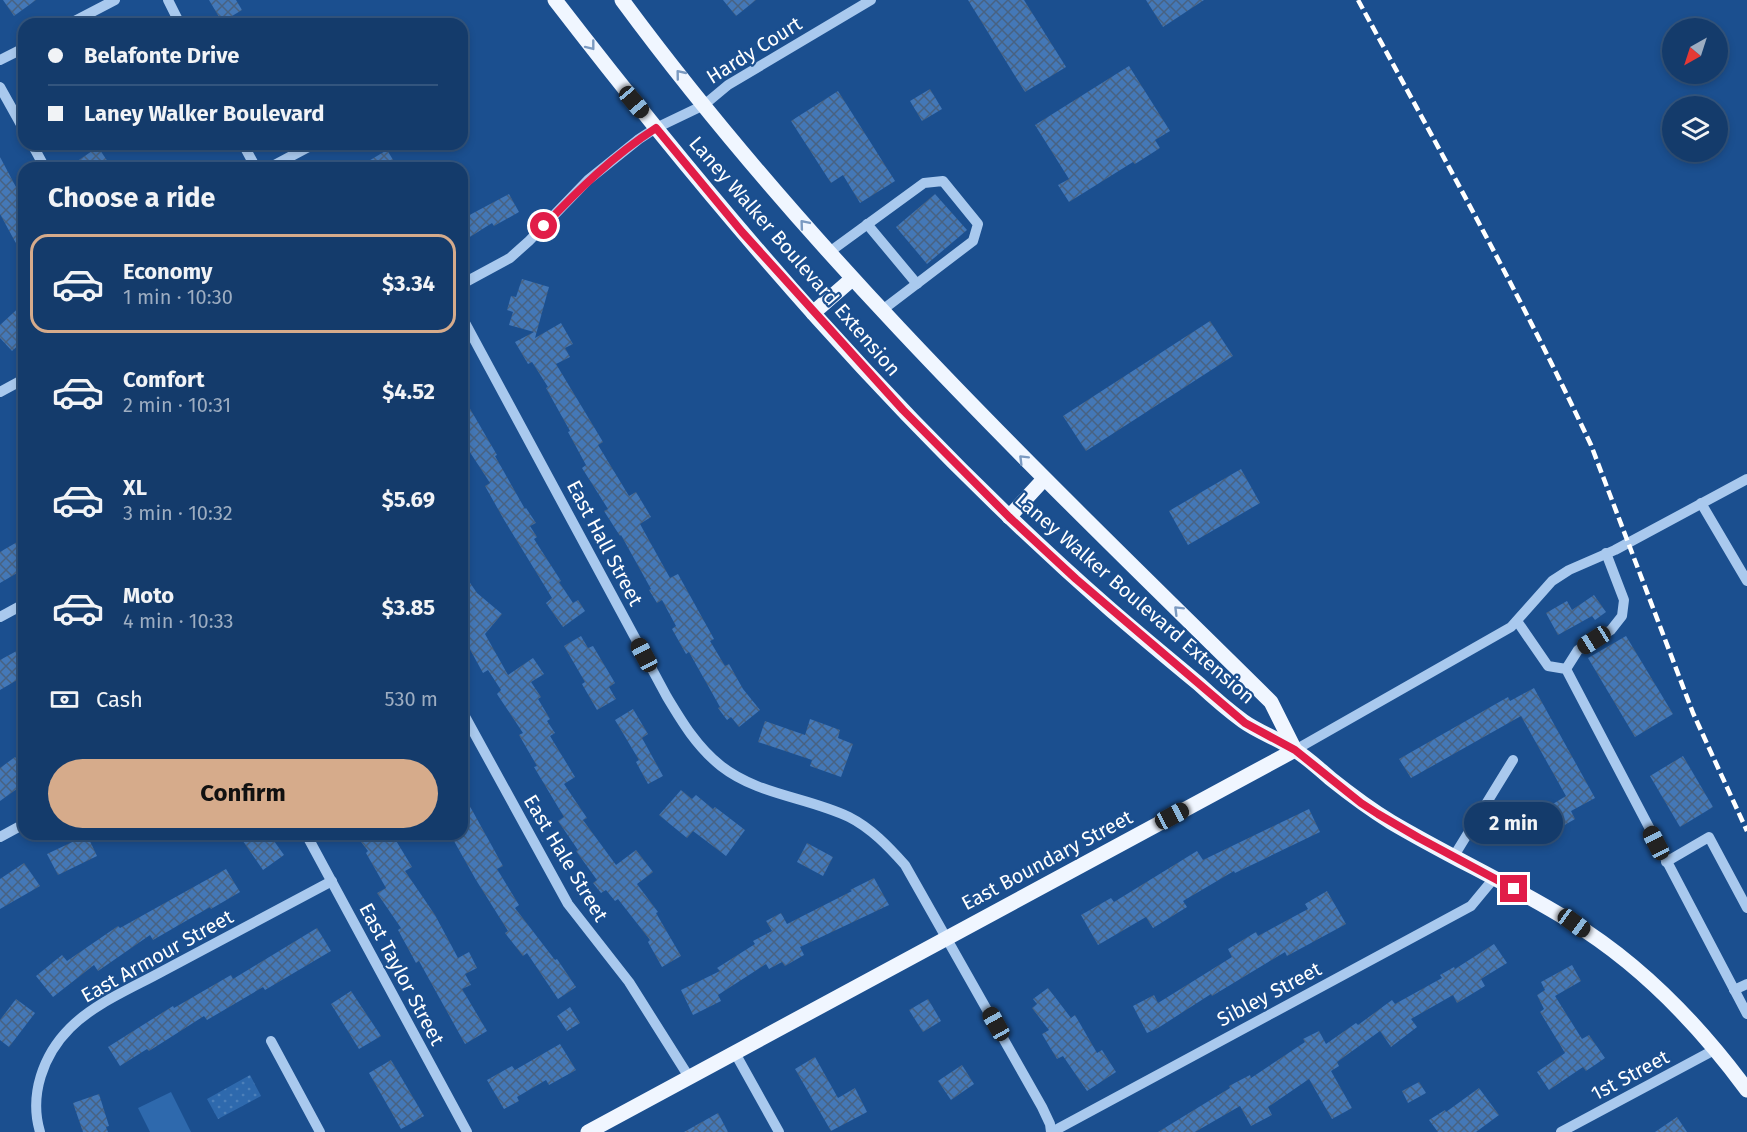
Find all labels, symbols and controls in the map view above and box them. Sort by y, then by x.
street label: Hardy Court [702,11,807,89]
north arrow [1662,18,1728,84]
map controls [1662,18,1728,162]
one-way arrow [583,40,594,51]
text: Belafonte Drive [84,42,239,69]
one-way arrow [676,70,687,81]
car [616,82,652,122]
button: layers [1662,96,1728,162]
text: Laney Walker Boulevard [84,100,324,127]
street label: Laney Walker Boulevard Extension [684,131,906,381]
text: Choose a ride [48,182,215,214]
route start [530,212,557,239]
one-way arrow [800,220,811,231]
icon: car [51,257,105,311]
text: Economy [123,258,212,285]
text: $3.34 [382,270,435,297]
text: 1 min · 10:30 [123,285,233,309]
icon: car [51,365,105,419]
text: Comfort [123,366,204,393]
text: $4.52 [382,378,435,405]
text: 2 min · 10:31 [123,393,231,417]
one-way arrow [1020,455,1031,466]
icon: car [51,473,105,527]
text: XL [123,474,147,501]
street label: East Hall Street [562,476,648,610]
text: $5.69 [382,486,435,513]
street label: Laney Walker Boulevard Extension [1010,487,1260,709]
text: 3 min · 10:32 [123,501,233,525]
icon: car [51,581,105,635]
text: Moto [123,582,174,609]
text: $3.85 [382,594,435,621]
one-way arrow [1174,606,1185,617]
text: 4 min · 10:33 [123,609,234,633]
car [1574,623,1614,657]
car [628,635,660,675]
icon: cash [48,683,81,716]
text: Cash [96,686,143,713]
text: 530 m [385,687,438,711]
button: Confirm [48,759,438,828]
street label: East Hale Street [519,790,614,926]
car [1152,800,1192,832]
callout: 2 min [1464,802,1564,844]
street label: East Boundary Street [957,804,1137,915]
text: 2 min [1489,811,1538,835]
car [1640,823,1672,863]
route end [1500,875,1527,902]
street label: East Taylor Street [354,899,450,1050]
street label: East Armour Street [77,904,238,1008]
car [1554,905,1594,941]
street label: Sibley Street [1213,956,1326,1031]
car [979,1004,1013,1044]
street label: 1st Street [1587,1044,1674,1105]

